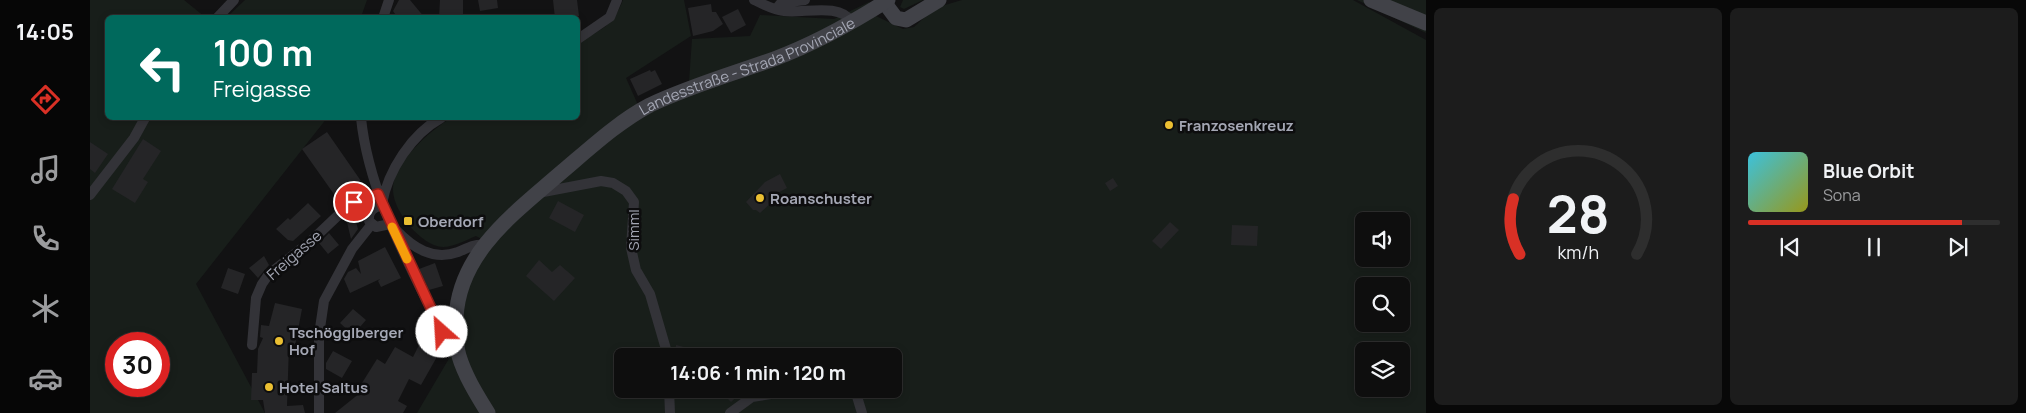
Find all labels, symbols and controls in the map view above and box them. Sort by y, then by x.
street label: Landesstraße - Strada Provinciale [635,12,859,120]
text: 14:05 [16,17,74,47]
text: 100 m [213,29,313,77]
icon: left [130,35,195,100]
text: Freigasse [213,74,311,104]
icon: directions [28,82,63,117]
place label: Franzosenkreuz [1179,115,1294,136]
marker: Franzosenkreuz [1163,119,1175,131]
icon: music [28,152,63,187]
text: Blue Orbit [1823,158,1915,184]
text: 28 [1547,178,1609,249]
pin [333,181,375,223]
text: Sona [1823,184,1861,206]
icon: arrive [340,188,368,216]
place label: Roanschuster [770,188,872,209]
marker: Roanschuster [754,192,766,204]
street label: Simml [623,209,644,251]
place label: Oberdorf [418,211,484,232]
map controls [1355,212,1410,397]
button: sound [1355,212,1410,267]
marker: Oberdorf [402,215,414,227]
icon: phone [28,221,63,256]
street label: Freigasse [262,225,326,285]
icon: previous [1776,233,1804,261]
icon: pause [1860,233,1888,261]
icon: next [1944,233,1972,261]
text: km/h [1557,240,1599,264]
button: search [1355,277,1410,332]
icon: climate [28,291,63,326]
position arrow [415,305,467,357]
place label: Tschögglberger Hof [289,322,404,360]
speed limit sign: 30 [105,332,170,397]
marker: Tschögglberger Hof [273,335,285,347]
button: layers [1355,342,1410,397]
text: 14:06 · 1 min · 120 m [670,360,846,386]
icon: car [28,361,63,396]
place label: Hotel Saltus [279,377,368,398]
marker: Hotel Saltus [263,381,275,393]

